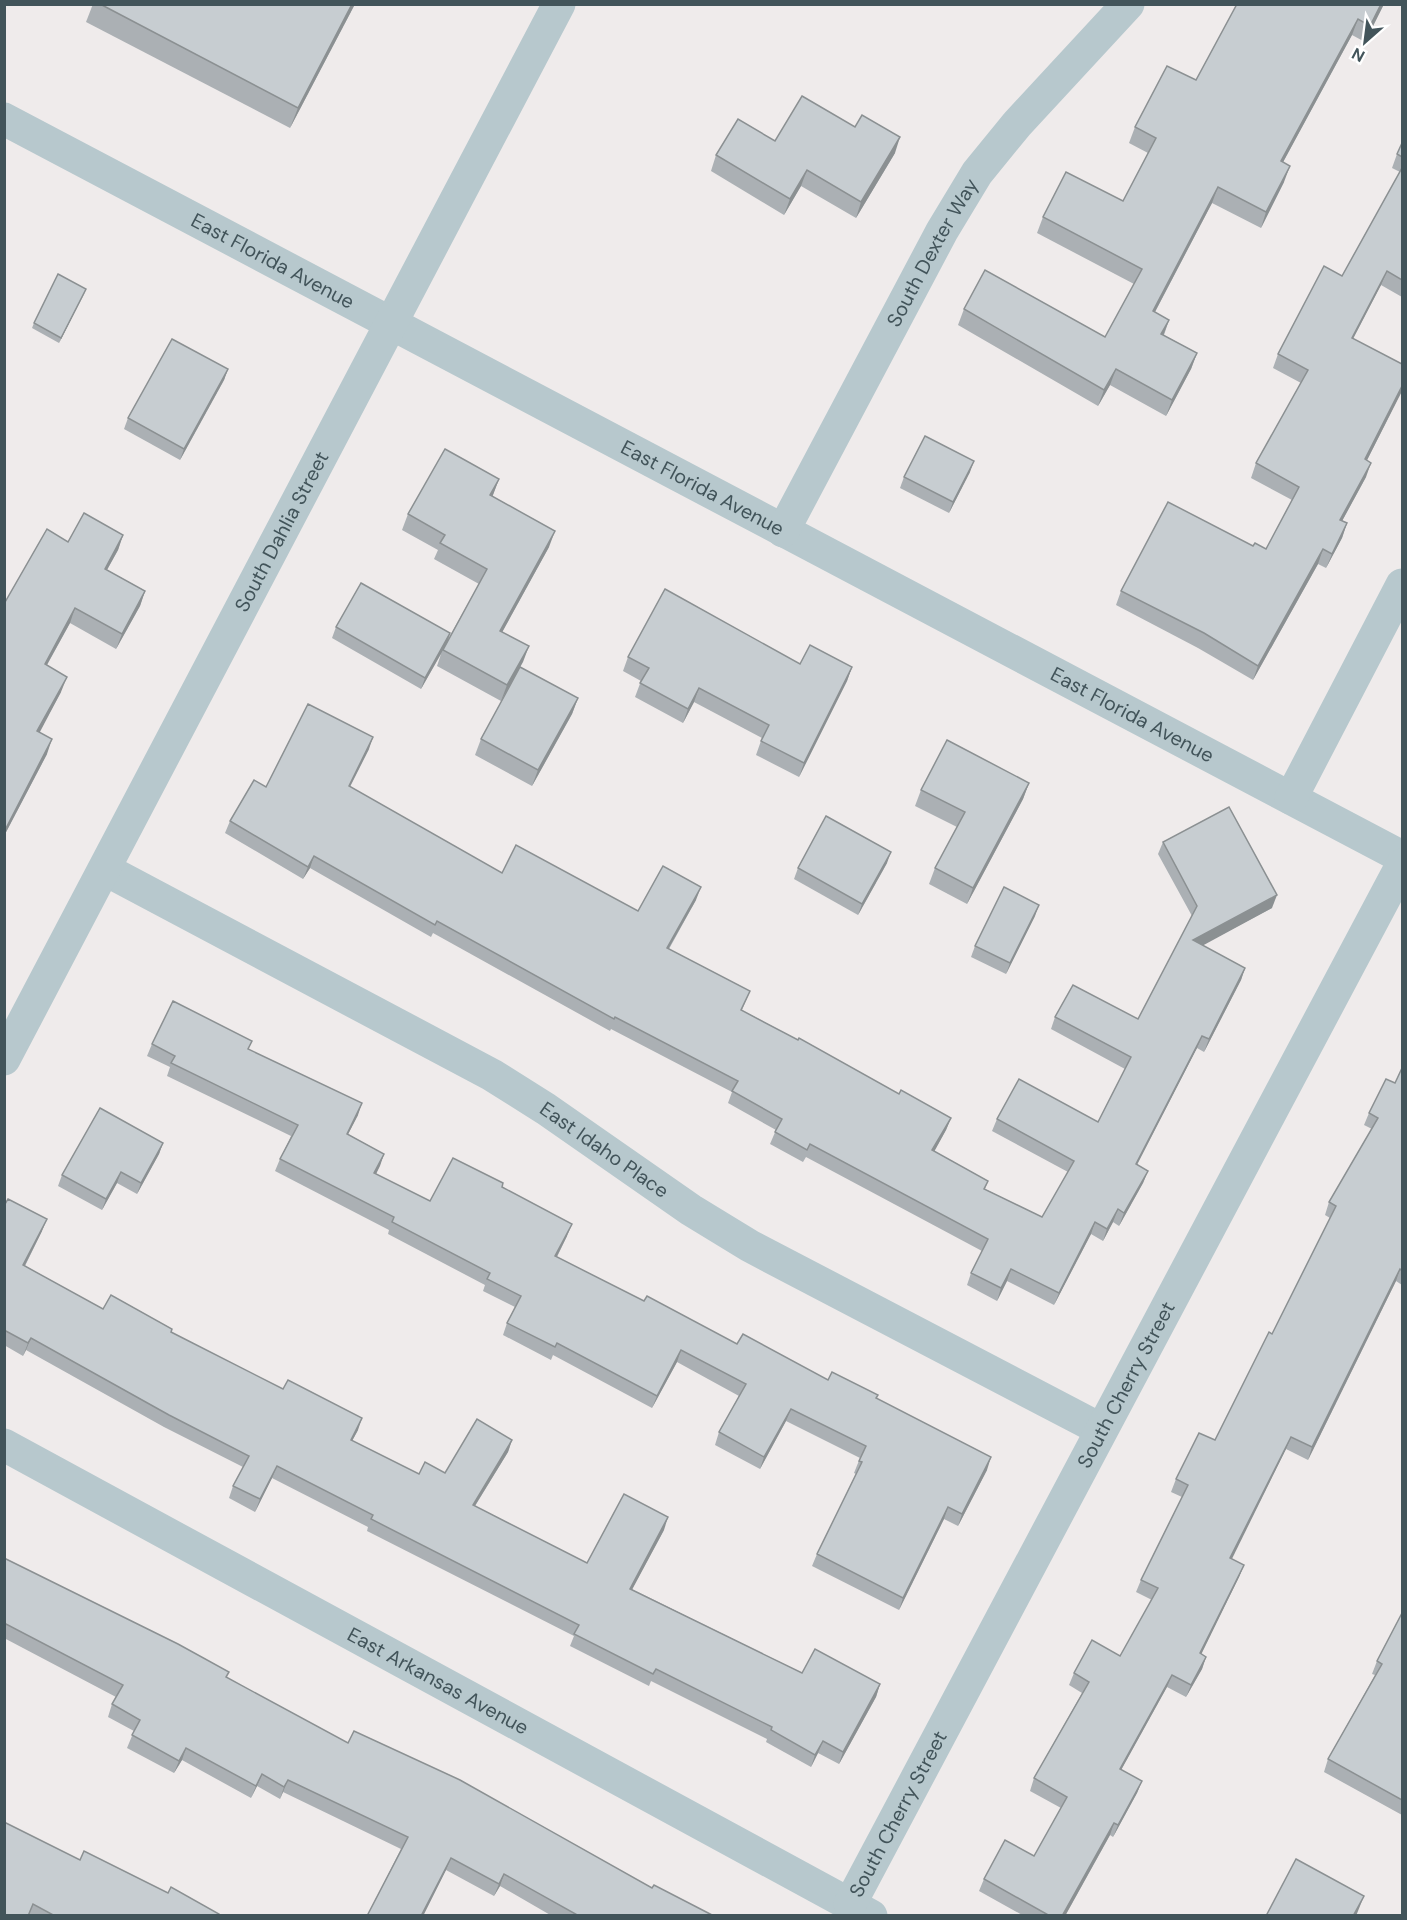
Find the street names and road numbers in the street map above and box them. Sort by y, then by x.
street label: South Dexter Way [881,173,984,331]
street label: East Florida Avenue [187,207,359,315]
street label: East Florida Avenue [617,434,789,542]
street label: South Dahlia Street [229,447,334,616]
street label: East Florida Avenue [1046,661,1219,768]
street label: East Idaho Place [535,1096,674,1204]
street label: South Cherry Street [1071,1297,1181,1472]
street label: East Arkansas Avenue [343,1621,533,1741]
street label: South Cherry Street [843,1726,953,1902]

